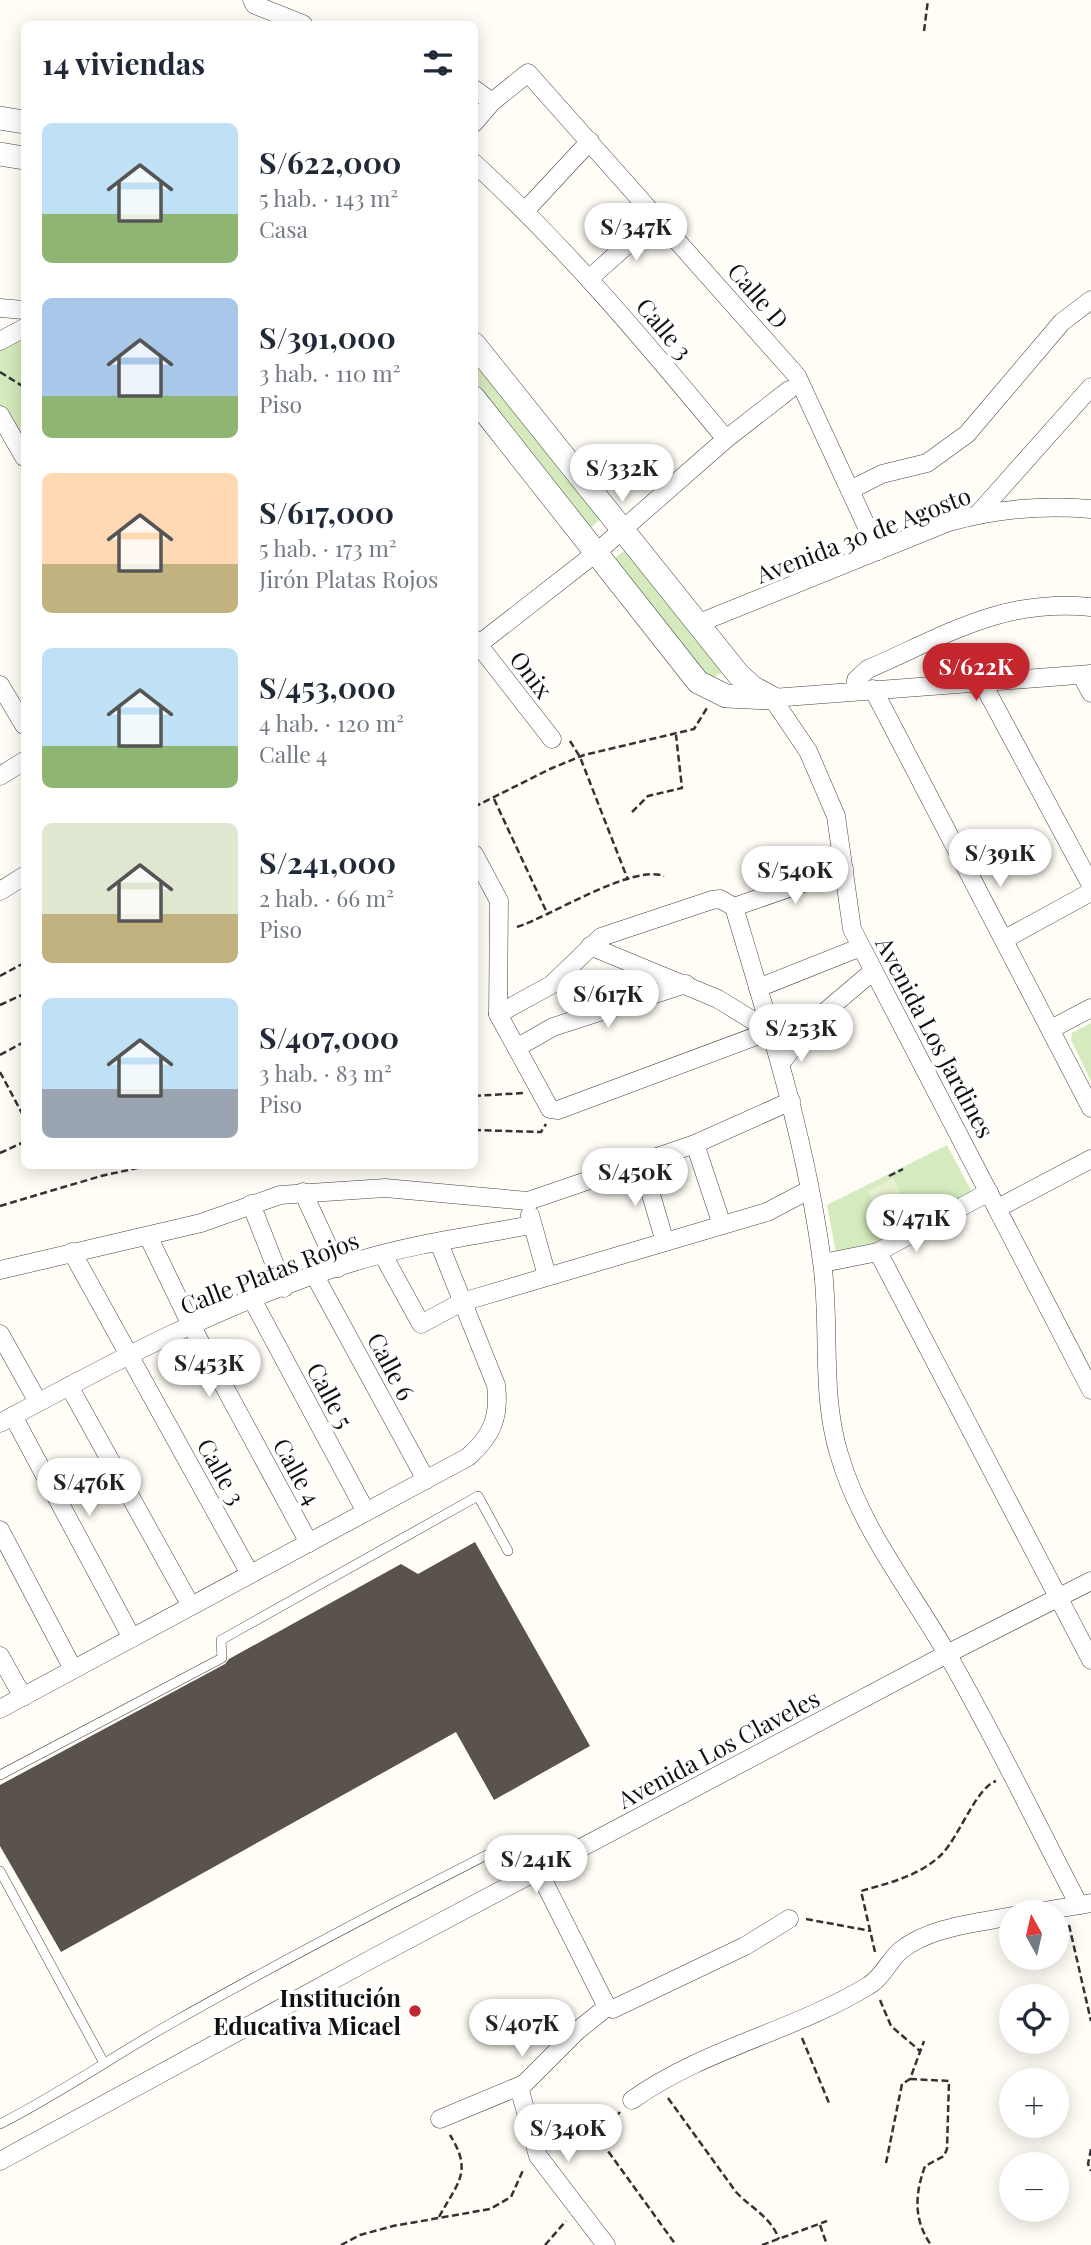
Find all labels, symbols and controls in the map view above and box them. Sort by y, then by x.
text: 14 viviendas [42,43,205,83]
icon: filters [419,44,457,82]
text: S/622,000 [259,142,401,182]
icon: home [98,151,182,235]
text: 5 hab. · 143 m² [259,182,398,213]
pin: S/347K [579,204,693,263]
text: S/347K [600,210,672,241]
text: Casa [259,213,308,244]
street label: Calle D [722,255,796,335]
street label: Calle 3 [630,291,700,365]
text: S/391,000 [259,317,396,357]
icon: home [98,326,182,410]
text: 3 hab. · 110 m² [259,357,400,388]
text: Piso [259,388,302,419]
pin: S/332K [565,444,679,504]
text: S/332K [586,451,658,482]
street label: Avenida 30 de Agosto [750,478,975,590]
text: S/617,000 [259,492,394,532]
icon: home [98,501,182,585]
text: 5 hab. · 173 m² [259,532,397,563]
text: Jirón Platas Rojos [259,563,438,594]
street label: Onix [504,644,561,705]
pin: S/622K [919,644,1033,703]
text: S/622K [939,650,1013,681]
text: S/453,000 [259,667,396,707]
icon: home [98,676,182,760]
text: 4 hab. · 120 m² [259,707,404,738]
text: Calle 4 [259,738,327,769]
pin: S/391K [943,830,1057,889]
text: S/391K [965,836,1035,867]
text: S/241,000 [259,842,396,882]
pin: S/540K [738,846,852,906]
icon: home [98,851,182,935]
text: S/540K [757,853,833,884]
text: 2 hab. · 66 m² [259,882,394,913]
text: Piso [259,913,302,944]
street label: Avenida Los Jardines [869,930,1003,1143]
pin: S/617K [551,970,665,1030]
text: S/617K [573,977,643,1008]
pin: S/253K [744,1004,858,1064]
text: S/253K [765,1011,837,1042]
text: S/407,000 [259,1017,399,1057]
icon: home [98,1026,182,1110]
text: 3 hab. · 83 m² [259,1057,392,1088]
text: Piso [259,1088,302,1119]
pin: S/450K [578,1148,692,1208]
text: S/450K [598,1155,672,1186]
pin: S/471K [859,1194,973,1254]
text: S/471K [882,1201,950,1232]
street label: Calle Platas Rojos [175,1223,363,1321]
street label: Calle 6 [361,1326,423,1406]
pin: S/453K [152,1340,266,1399]
text: S/453K [174,1346,244,1377]
street label: Calle 5 [300,1357,362,1433]
street label: Calle 3 [191,1432,253,1510]
street label: Calle 4 [267,1432,329,1510]
pin: S/476K [32,1458,146,1518]
text: S/476K [53,1465,125,1496]
street label: Avenida Los Claveles [611,1681,824,1815]
pin: S/241K [479,1836,593,1895]
text: S/241K [501,1842,571,1873]
north arrow [999,1900,1069,1970]
map controls [999,1900,1069,2222]
place label: Institución Educativa Micael [213,1981,402,2041]
button: locate [999,1984,1069,2054]
pin: S/407K [465,2000,579,2059]
marker: Institución Educativa Micael [407,2003,423,2019]
text: S/407K [485,2006,559,2037]
button: + [999,2068,1069,2138]
pin: S/340K [511,2104,625,2164]
text: S/340K [530,2111,606,2142]
button: − [999,2152,1069,2222]

